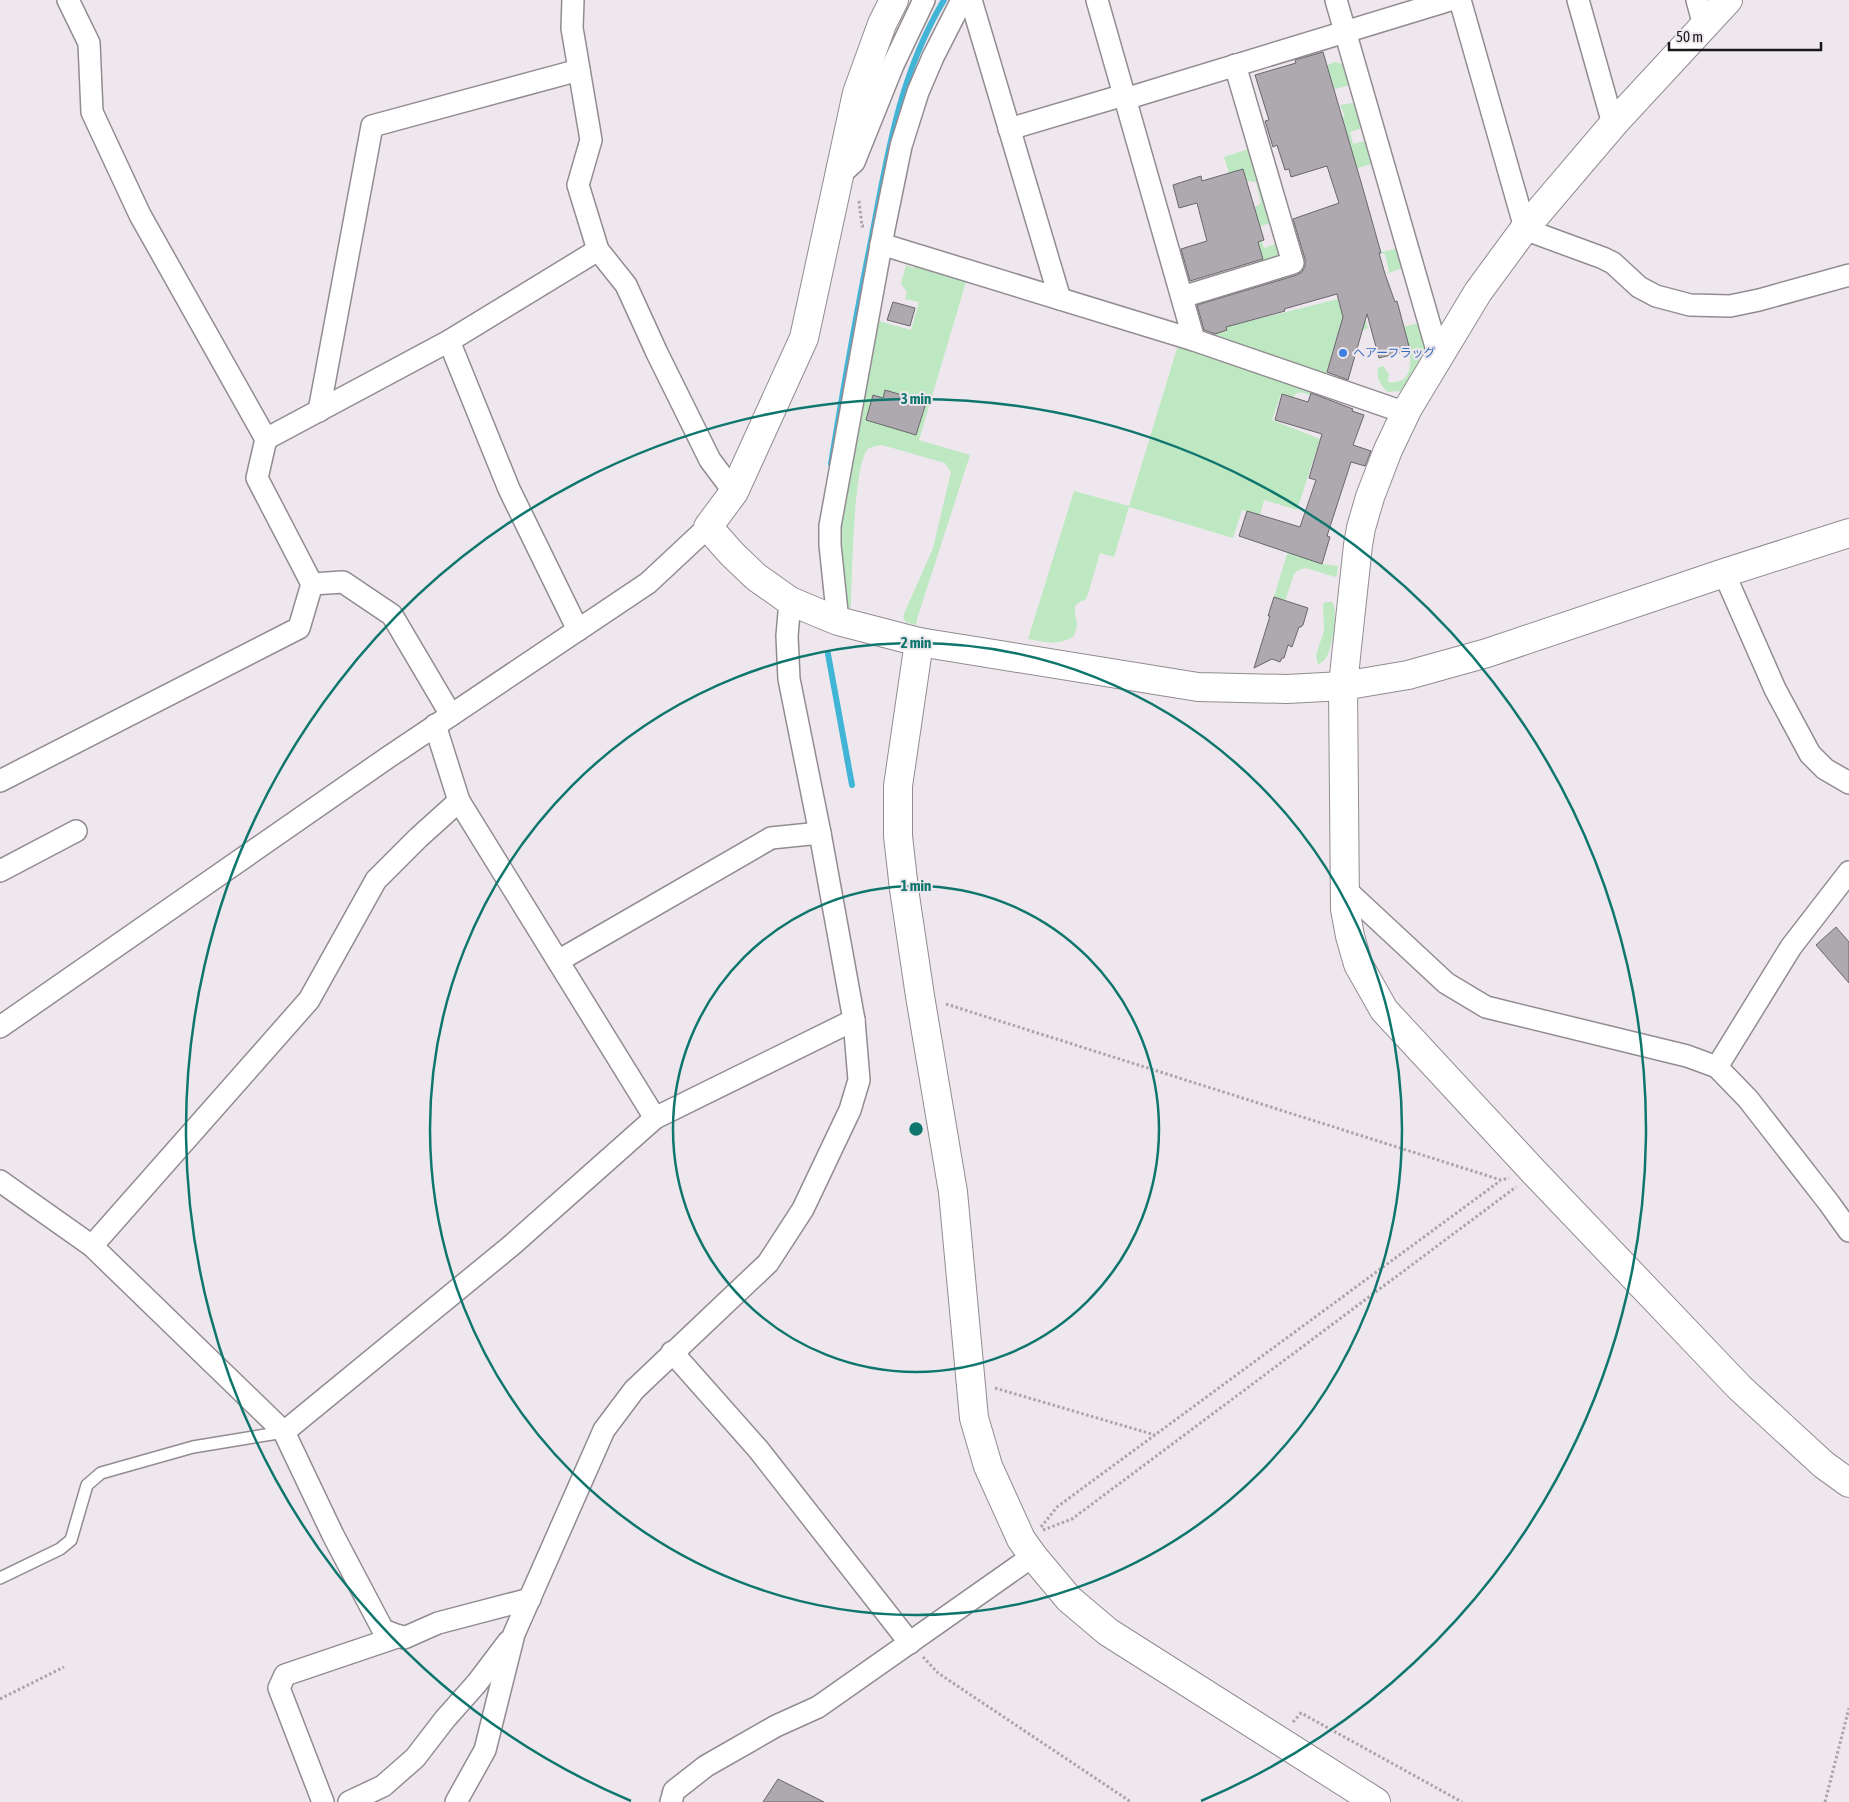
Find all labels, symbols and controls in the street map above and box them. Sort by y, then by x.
scale bar [1669,20,1822,52]
text: 50 m [1676,28,1703,45]
place label: ヘアーフラッグ [1353,346,1436,360]
marker: ヘアーフラッグ [1337,347,1349,359]
text: 3 min [901,390,931,407]
text: 2 min [901,634,931,651]
text: 1 min [901,877,931,894]
centre of rings [907,1120,925,1138]

